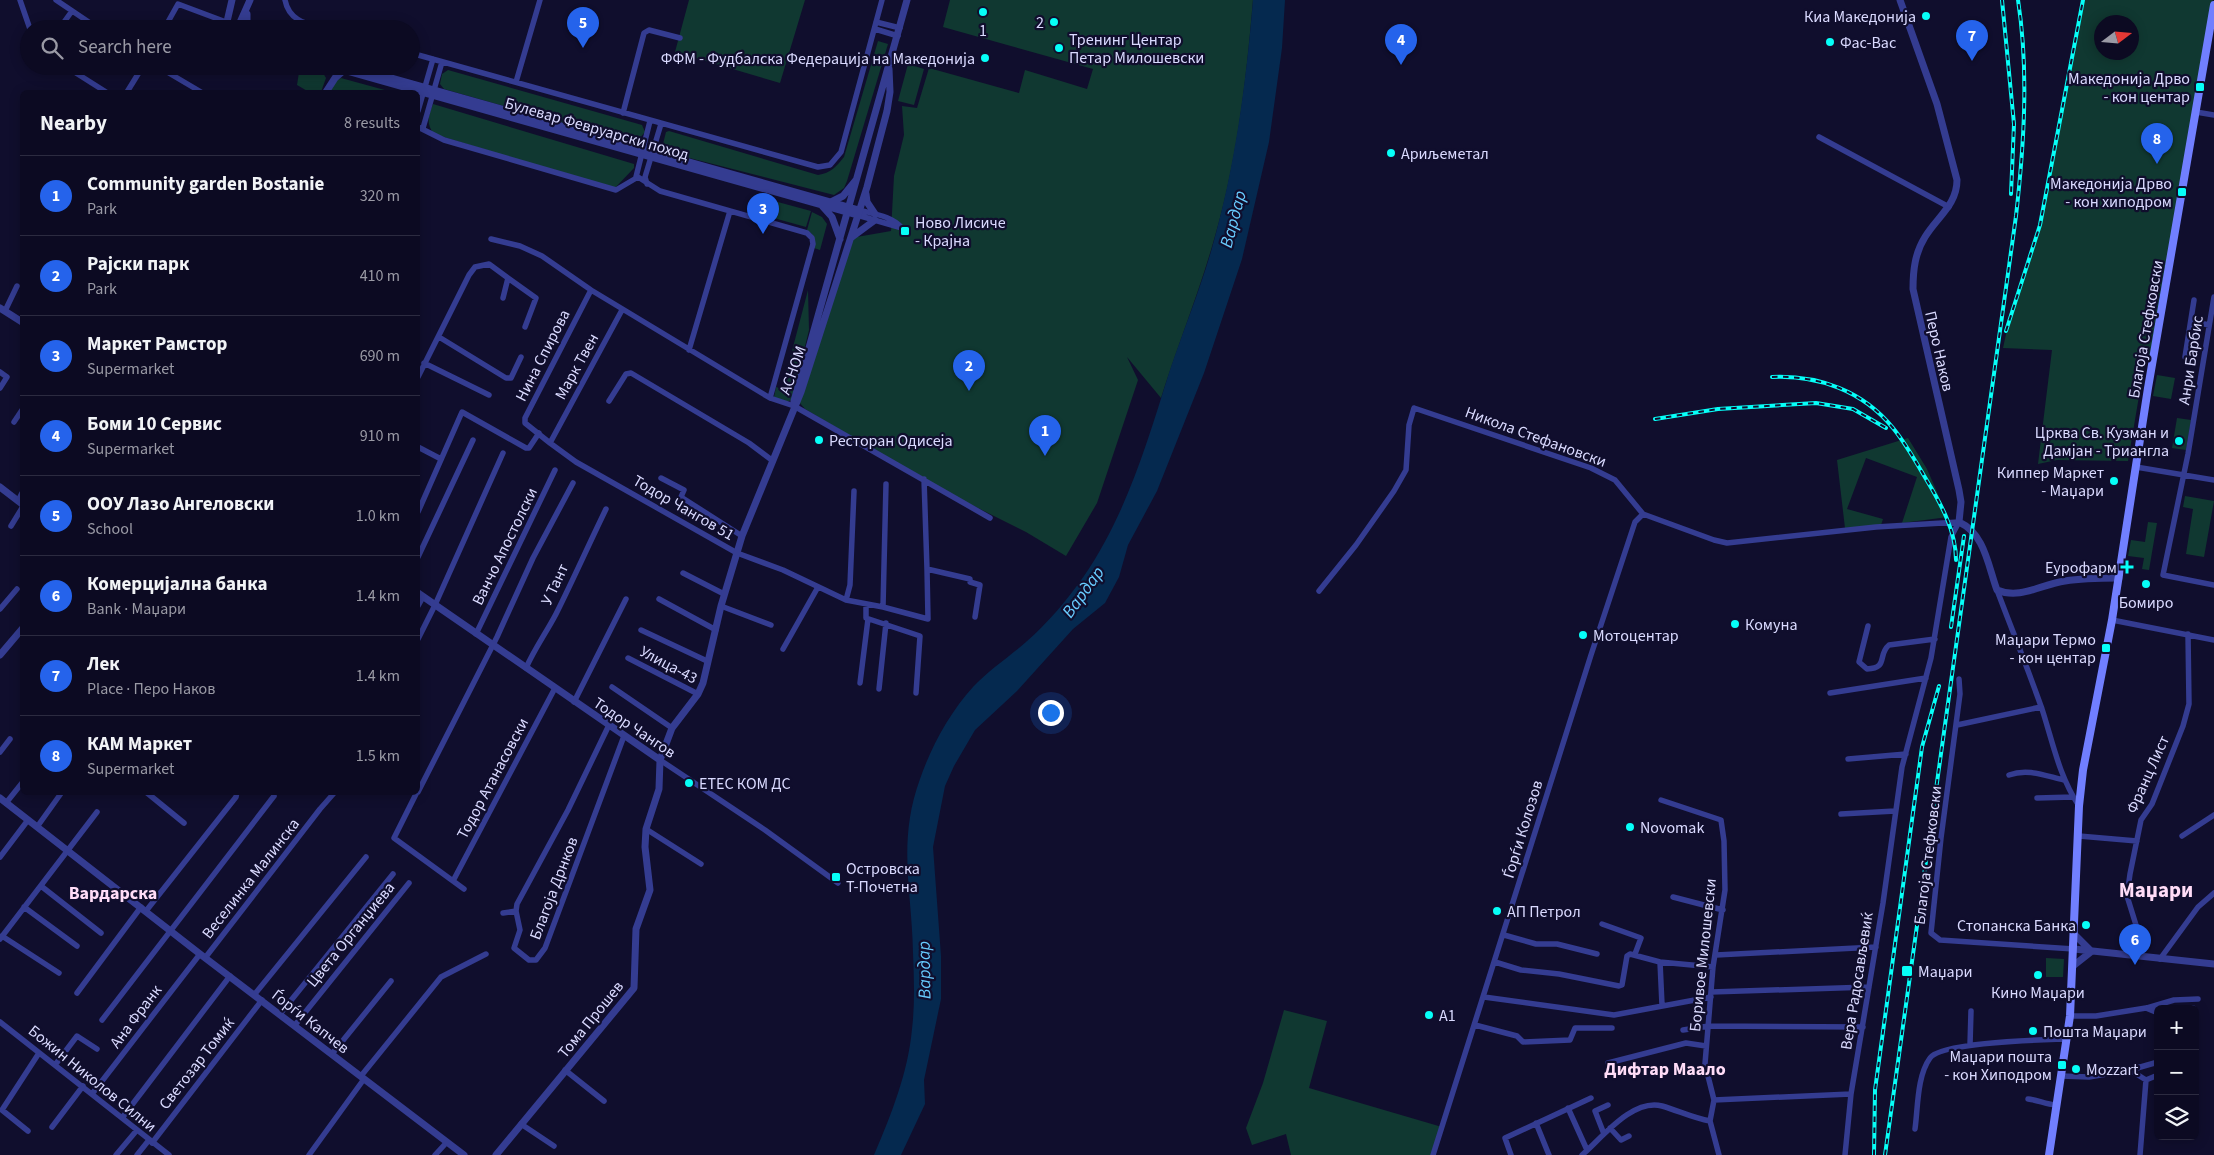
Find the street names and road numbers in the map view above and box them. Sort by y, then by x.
street label: Булевар Февруарски поход [502,92,692,166]
street label: Благоја Стефковски [2123,258,2169,400]
street label: Нина Спирова [510,306,576,405]
street label: Перо Наков [1919,309,1959,394]
street label: Анри Барбис [2173,314,2209,406]
street label: Марк Твен [550,329,604,404]
street label: АСНОМ [774,343,812,398]
street label: Никола Стефановски [1462,401,1609,473]
street label: Тодор Чангов 51 [629,470,738,546]
street label: Ванчо Апостолски [467,484,543,609]
street label: У Тант [536,560,574,609]
street label: Улица-43 [636,641,701,689]
street label: Тодор Чангов [589,692,680,763]
street label: Тодор Атанасовски [452,714,534,843]
street label: Франц Лист [2121,732,2175,817]
street label: Ѓорѓи Колозов [1498,778,1548,881]
street label: Благоја Стефковски [1909,784,1947,926]
street label: Веселинка Малинска [197,814,305,943]
street label: Благоја Дрнков [524,834,584,943]
street label: Цвета Органџиева [302,877,400,992]
street label: Боривое Милошевски [1684,877,1722,1033]
street label: Вера Радосављевиќ [1835,911,1879,1052]
street label: Тома Прошев [553,976,629,1063]
street label: Ана Франк [105,980,167,1053]
street label: Ѓорѓи Капчев [267,984,354,1059]
street label: Светозар Томиќ [154,1013,240,1114]
street label: Божин Николов Силни [24,1020,161,1137]

